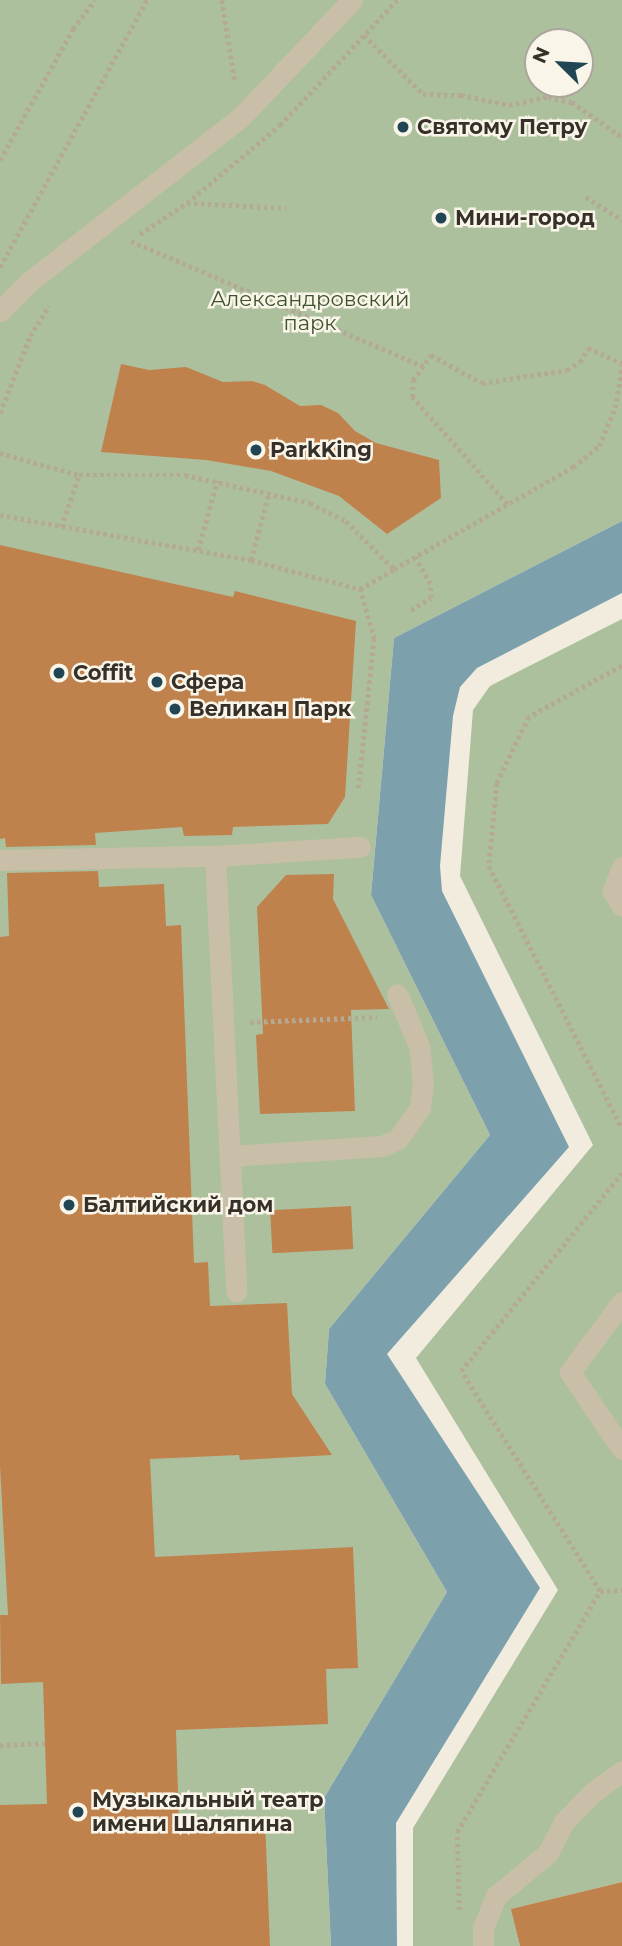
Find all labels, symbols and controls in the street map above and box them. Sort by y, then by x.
north arrow [524,28,594,98]
text: N [528,43,555,67]
place label: Святому Петру [417,114,588,140]
marker: Святому Петру [395,119,411,135]
place label: Мини-город [455,205,595,231]
marker: Мини-город [433,210,449,226]
park label: Александровский парк [210,286,410,336]
place label: ParkKing [270,437,372,463]
marker: ParkKing [248,442,264,458]
place label: Coffit [73,660,133,686]
marker: Coffit [51,665,67,681]
place label: Сфера [171,669,244,695]
marker: Сфера [149,674,165,690]
place label: Великан Парк [189,696,351,722]
marker: Великан Парк [167,701,183,717]
place label: Балтийский дом [83,1192,273,1218]
marker: Балтийский дом [61,1197,77,1213]
place label: Музыкальный театр имени Шаляпина [92,1787,324,1837]
marker: Музыкальный театр имени Шаляпина [70,1804,86,1820]

